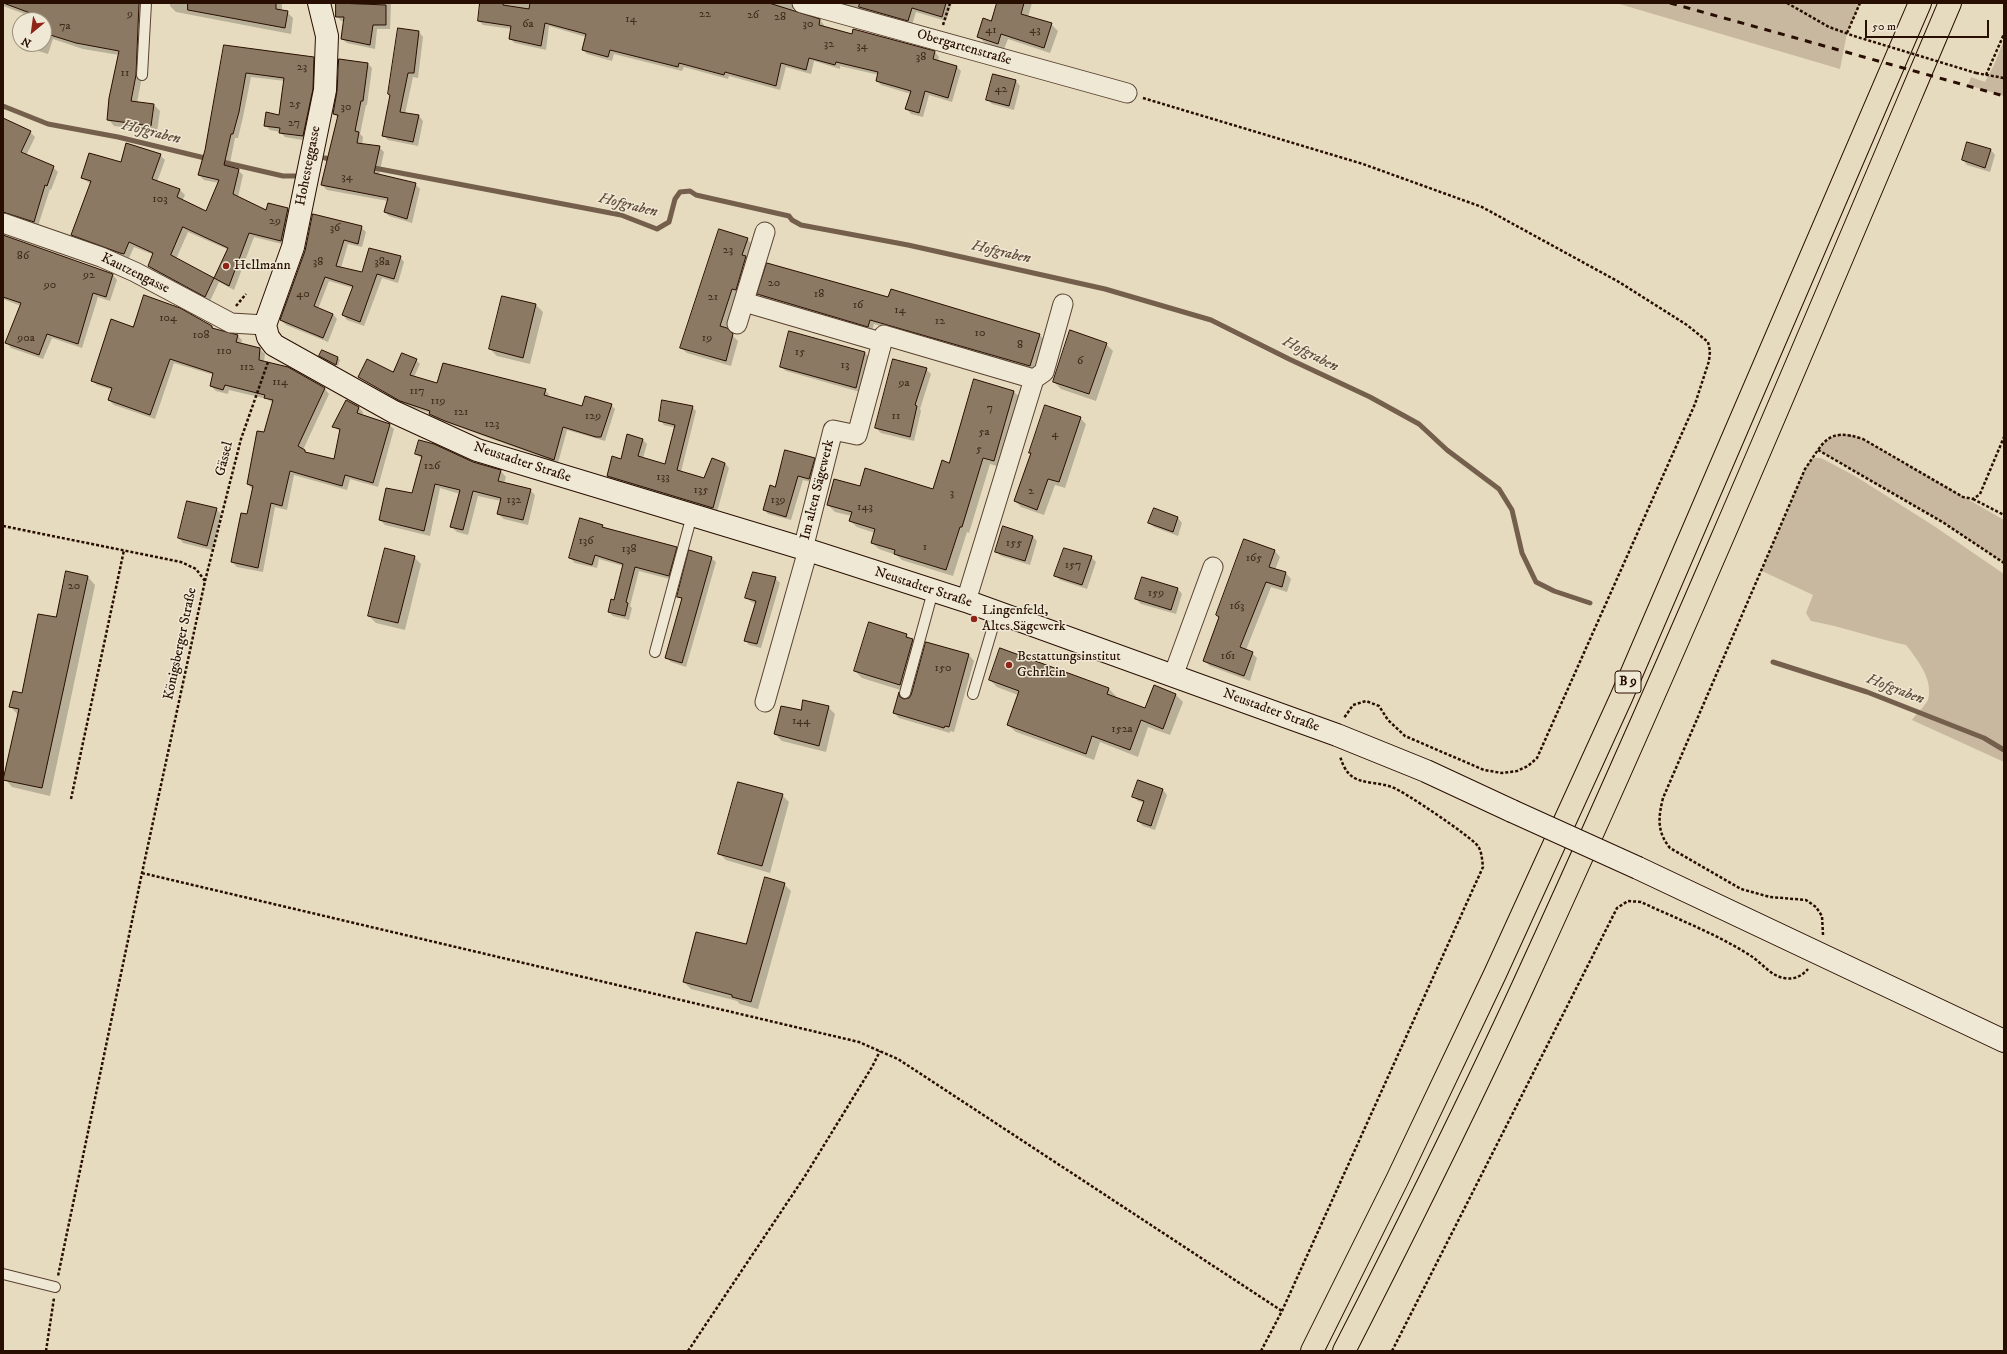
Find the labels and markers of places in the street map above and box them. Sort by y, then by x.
place label: Hellmann [234,258,291,274]
marker: Hellmann [221,261,231,271]
place label: Lingenfeld, Altes Sägewerk [982,603,1066,636]
marker: Lingenfeld, Altes Sägewerk [969,614,979,624]
place label: Bestattungsinstitut Gehrlein [1017,649,1121,682]
marker: Bestattungsinstitut Gehrlein [1004,660,1014,670]

